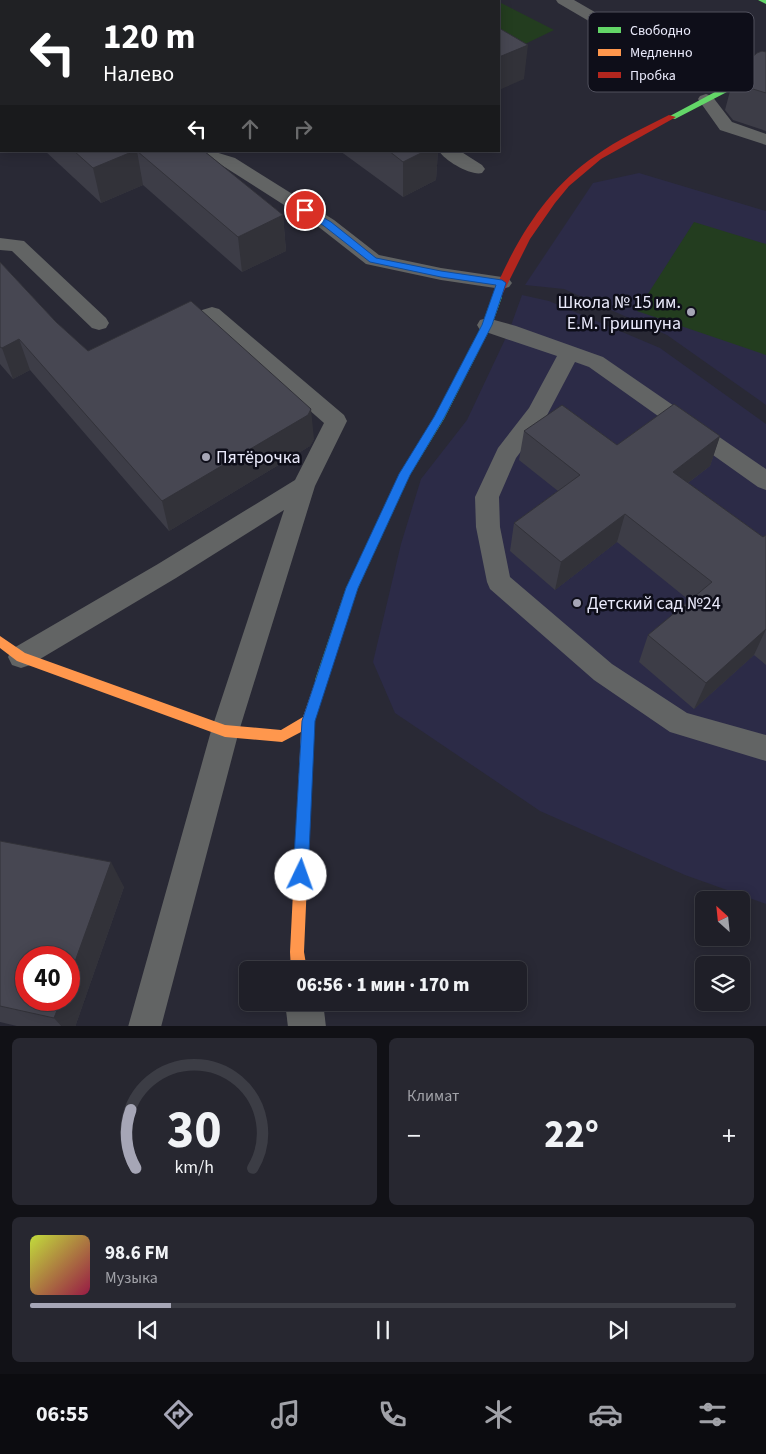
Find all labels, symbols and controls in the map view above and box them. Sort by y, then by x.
text: 120 m [103,12,195,62]
legend [588,12,754,92]
icon: left [20,20,85,85]
text: Свободно [630,21,691,41]
text: Медленно [630,43,693,63]
text: Налево [103,58,174,90]
text: Пробка [630,66,676,86]
icon: left [183,115,211,143]
icon: ahead [236,115,264,143]
icon: right [289,115,317,143]
pin [284,189,326,231]
icon: arrive [291,196,319,224]
place label: Школа № 15 им. Е.М. Гришпуна [557,290,681,336]
marker: Школа № 15 им. Е.М. Гришпуна [685,306,697,318]
place label: Пятёрочка [216,445,301,470]
marker: Пятёрочка [200,451,212,463]
place label: Детский сад №24 [587,591,721,616]
marker: Детский сад №24 [571,597,583,609]
position arrow [274,848,326,900]
north arrow [695,891,750,946]
map controls [695,891,750,1011]
speed limit sign: 40 [15,946,80,1011]
button: layers [695,956,750,1011]
text: 06:56 · 1 мин · 170 m [297,972,469,999]
text: Климат [407,1085,459,1107]
text: 30 [167,1094,222,1168]
text: 22° [544,1108,599,1162]
text: − [407,1116,421,1156]
text: + [722,1116,736,1156]
text: km/h [175,1155,214,1180]
text: 98.6 FM [105,1240,169,1267]
text: Музыка [105,1267,158,1289]
icon: previous [134,1316,162,1344]
icon: pause [369,1316,397,1344]
icon: next [604,1316,632,1344]
icon: directions [161,1397,196,1432]
icon: music [268,1397,303,1432]
icon: phone [375,1397,410,1432]
icon: climate [481,1397,516,1432]
icon: car [588,1397,623,1432]
icon: filters [695,1397,730,1432]
text: 06:55 [36,1398,89,1430]

